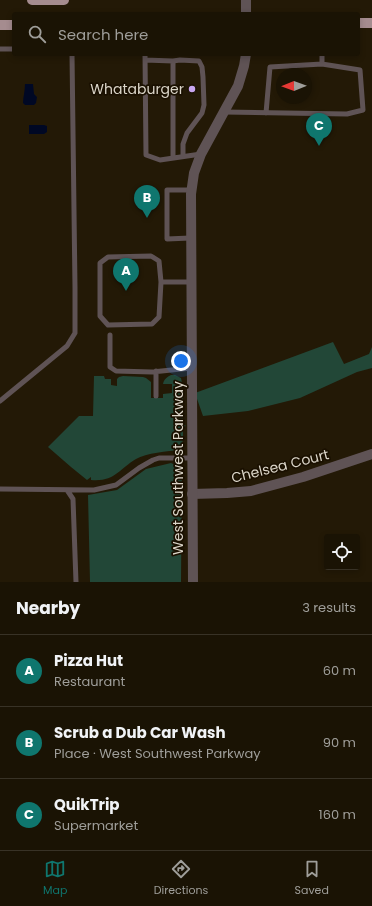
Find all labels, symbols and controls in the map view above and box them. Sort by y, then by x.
search box [12,12,360,56]
icon: search [26,23,48,45]
text: Search here [58,24,148,45]
north arrow [276,68,312,104]
place label: Whataburger [90,79,184,99]
marker: Whataburger [187,84,197,94]
pin: C [306,113,332,146]
pin: B [134,185,160,218]
pin: A [113,258,139,291]
your location [171,351,191,371]
street label: West Southwest Parkway [168,381,188,555]
street label: Chelsea Court [229,444,331,488]
map controls [324,534,360,570]
button: locate [324,534,360,570]
text: Nearby [16,596,80,620]
text: 3 results [302,598,356,617]
text: Pizza Hut [54,650,123,671]
text: A [24,661,34,680]
text: 60 m [323,661,356,680]
text: Restaurant [54,672,125,691]
text: Scrub a Dub Car Wash [54,722,226,743]
text: B [25,733,33,752]
text: 90 m [323,733,356,752]
text: Place · West Southwest Parkway [54,744,261,763]
text: QuikTrip [54,794,120,815]
text: C [24,805,34,824]
text: 160 m [319,805,356,824]
text: Supermarket [54,816,138,835]
tab: Map [43,858,67,899]
tab: Directions [154,858,208,899]
tab: Saved [295,858,329,899]

